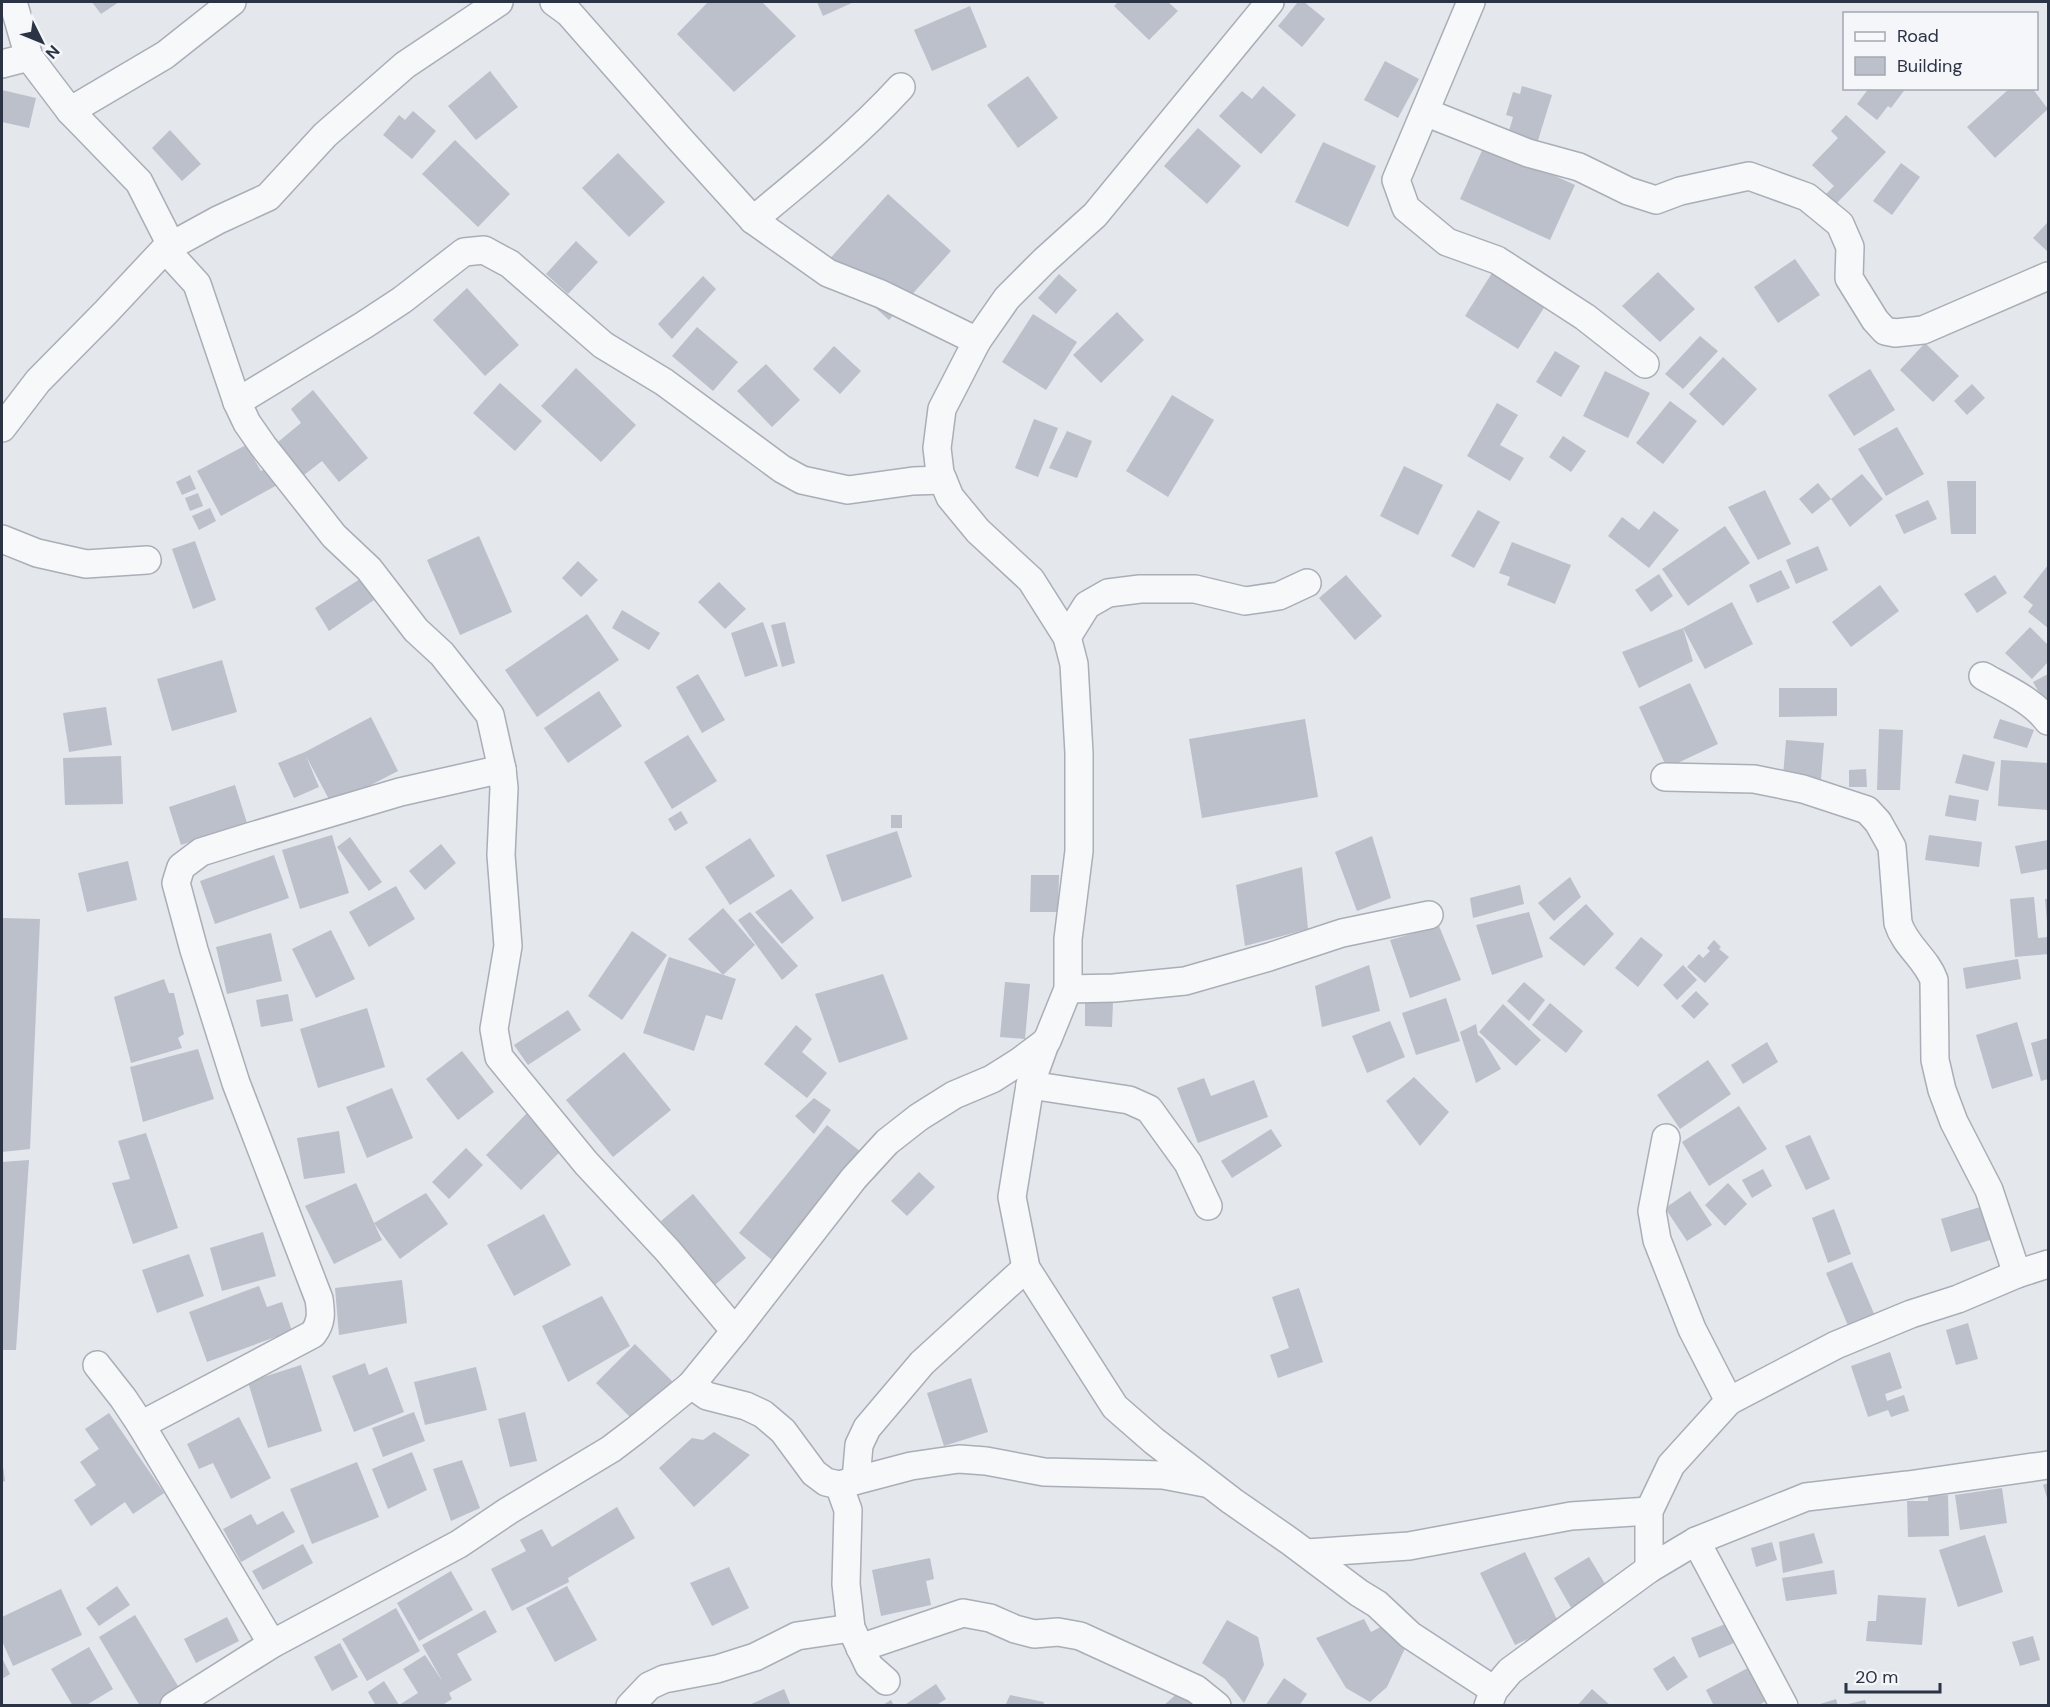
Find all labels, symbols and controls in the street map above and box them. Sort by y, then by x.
north arrow [12,12,72,72]
legend [1843,12,2038,90]
text: Road [1897,24,1939,48]
text: N [41,40,64,63]
text: Building [1897,54,1962,78]
scale bar [1846,1656,1940,1694]
text: 20 m [1855,1665,1898,1689]

